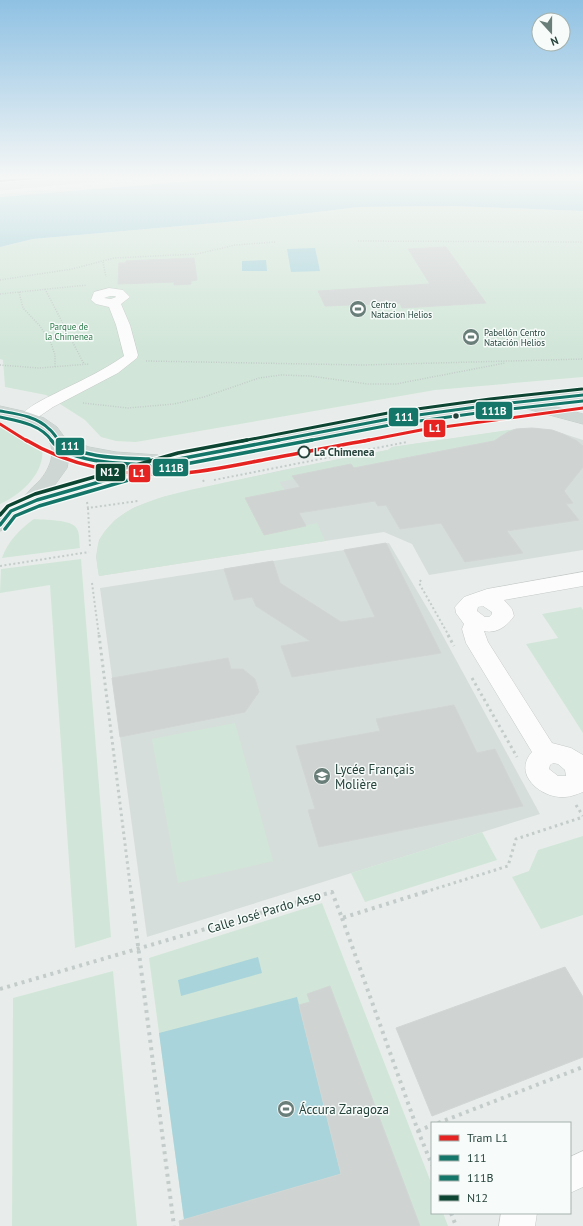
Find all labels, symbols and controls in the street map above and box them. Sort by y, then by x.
north arrow [531,12,571,52]
text: N [549,34,560,49]
sports icon: Centro Natacion Helios [348,299,368,319]
place label: Centro Natacion Helios [371,299,432,320]
park label: Parque de la Chimenea [45,321,93,342]
sports icon: Pabellón Centro Natación Helios [461,327,481,347]
place label: Pabellón Centro Natación Helios [484,327,545,348]
line badge: 111B [475,401,513,420]
text: 111B [481,404,507,418]
line badge: 111 [388,407,419,427]
text: 111 [395,410,413,424]
unlabelled marker [451,411,461,421]
line badge: L1 [423,419,446,438]
text: L1 [429,421,441,435]
line badge: 111 [55,437,85,456]
text: 111 [61,439,79,453]
marker: La Chimenea [297,445,311,459]
place label: La Chimenea [314,445,374,459]
line badge: 111B [152,458,189,477]
text: 111B [158,461,184,475]
line badge: N12 [95,463,126,482]
line badge: L1 [128,464,151,483]
text: N12 [100,465,120,479]
text: L1 [133,466,145,480]
place label: Lycée Français Molière [335,761,414,793]
school or university icon: Lycée Français Molière [312,766,332,786]
street label: Calle José Pardo Asso [205,887,323,937]
sports icon: Áccura Zaragoza [276,1099,296,1119]
place label: Áccura Zaragoza [299,1101,389,1118]
legend [431,1122,571,1214]
text: Tram L1 [467,1130,508,1145]
text: 111 [467,1150,487,1165]
text: 111B [467,1170,494,1185]
text: N12 [467,1190,488,1205]

